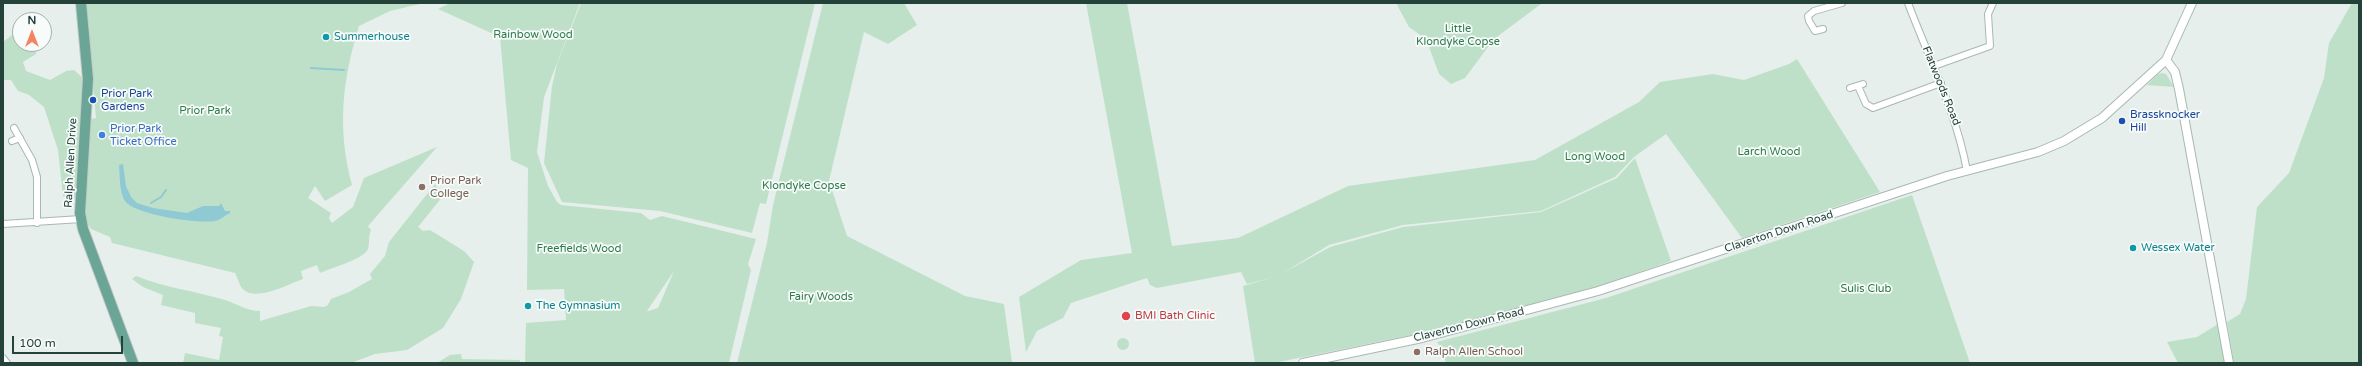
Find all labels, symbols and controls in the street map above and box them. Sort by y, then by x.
north arrow [12,12,52,52]
text: N [28,14,36,27]
park label: Little Klondyke Copse [1416,22,1500,48]
park label: Rainbow Wood [493,28,573,42]
place label: Summerhouse [334,30,410,44]
marker: Summerhouse [321,32,331,42]
street label: Flatwoods Road [1919,44,1963,128]
place label: Prior Park Gardens [101,87,153,113]
marker: Prior Park Gardens [88,95,98,105]
park label: Prior Park [179,104,231,118]
place label: Brassknocker Hill [2130,108,2200,134]
marker: Brassknocker Hill [2117,116,2127,126]
street label: Ralph Allen Drive [62,118,80,208]
place label: Prior Park Ticket Office [110,122,177,148]
marker: Prior Park Ticket Office [97,130,107,140]
park label: Larch Wood [1738,145,1800,159]
park label: Long Wood [1565,150,1625,164]
place label: Prior Park College [430,174,482,200]
park label: Klondyke Copse [762,179,846,193]
marker: Prior Park College [417,182,427,192]
street label: Claverton Down Road [1723,208,1835,256]
place label: Wessex Water [2141,241,2215,255]
park label: Freefields Wood [537,242,621,256]
marker: Wessex Water [2128,243,2138,253]
park label: Sulis Club [1840,282,1892,296]
park label: Fairy Woods [789,290,853,304]
place label: The Gymnasium [536,299,620,313]
marker: The Gymnasium [523,301,533,311]
street label: Claverton Down Road [1412,305,1526,345]
place label: BMI Bath Clinic [1135,309,1215,323]
marker: BMI Bath Clinic [1120,310,1132,322]
scale bar [14,328,125,354]
text: 100 m [19,336,56,350]
place label: Ralph Allen School [1425,345,1523,359]
marker: Ralph Allen School [1412,347,1422,357]

